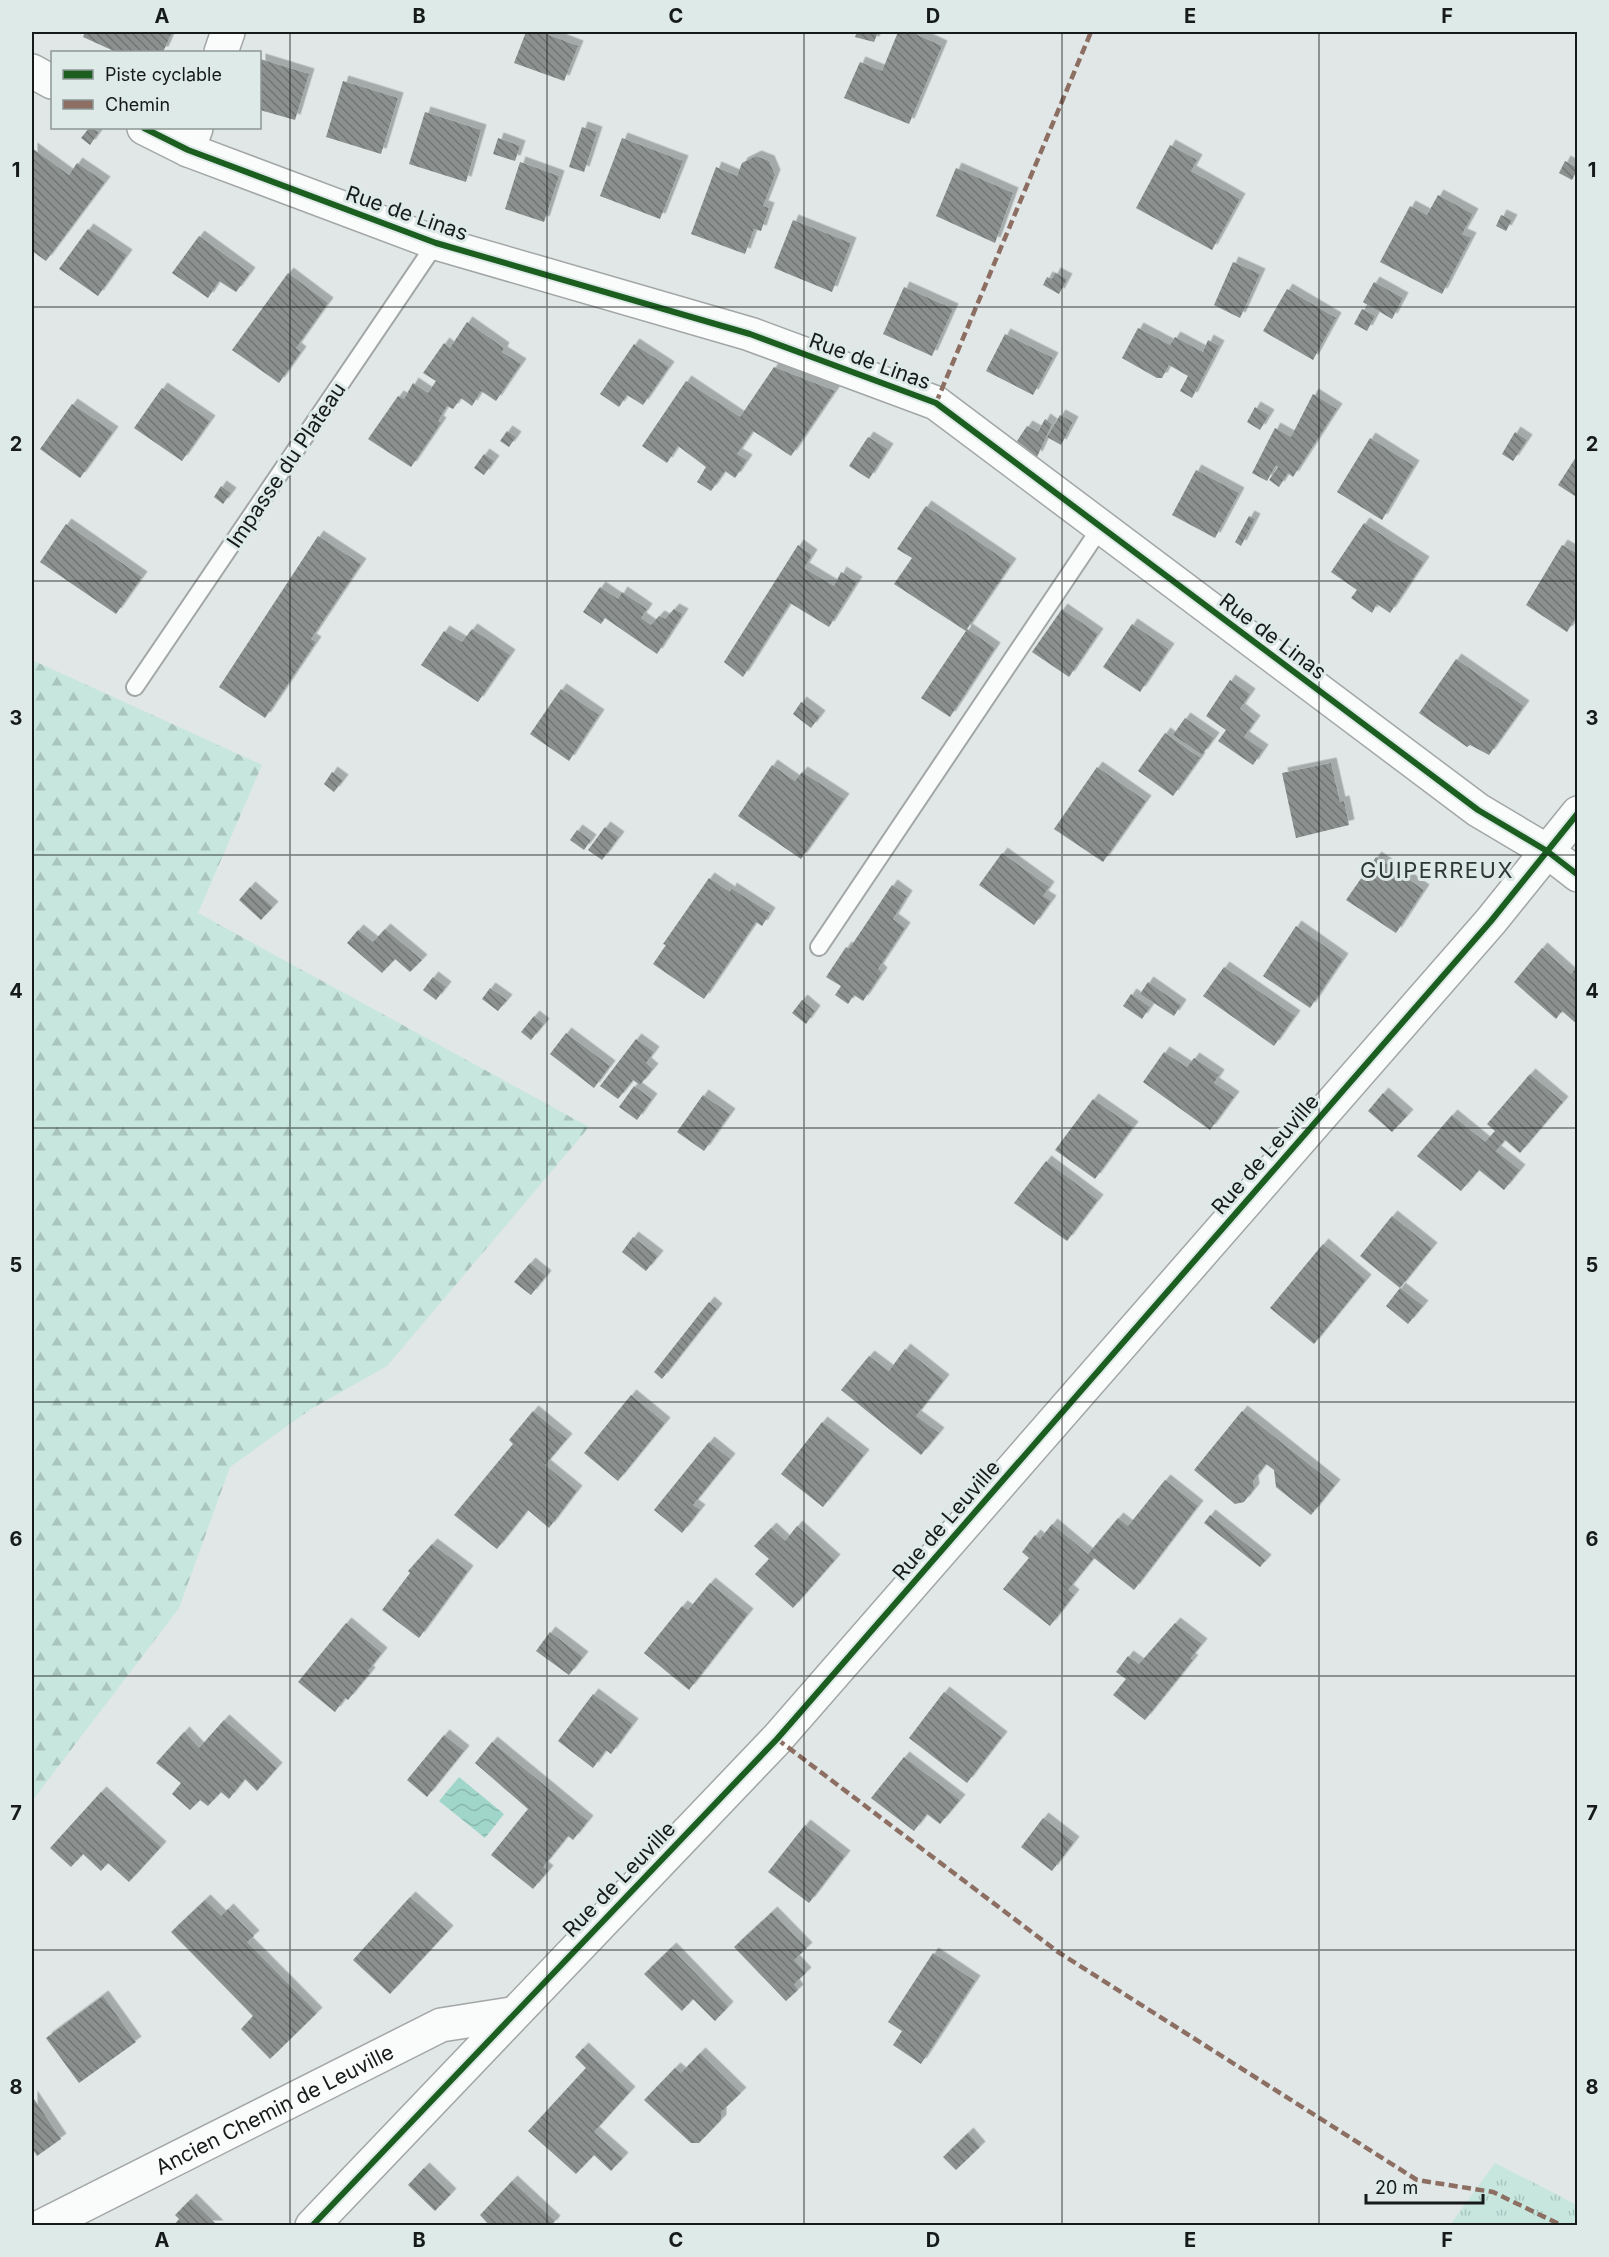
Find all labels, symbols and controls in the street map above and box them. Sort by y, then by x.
text: A [155,4,170,28]
text: B [412,4,426,28]
text: C [669,4,683,28]
text: D [926,4,940,28]
text: E [1184,4,1196,28]
text: F [1441,4,1453,28]
legend [51,51,261,129]
text: Piste cyclable [105,64,222,85]
text: Chemin [105,94,170,115]
text: 1 [12,158,20,182]
text: 1 [1588,158,1596,182]
street label: Rue de Linas [343,180,471,246]
street label: Rue de Linas [806,327,934,395]
street label: Impasse du Plateau [221,378,351,552]
text: 2 [10,432,22,456]
text: 2 [1586,432,1598,456]
street label: Rue de Linas [1215,588,1331,684]
text: 3 [10,706,22,730]
text: 3 [1586,706,1598,730]
district label: GUIPERREUX [1360,857,1514,883]
text: 4 [9,979,23,1003]
text: 4 [1585,979,1599,1003]
street label: Rue de Leuville [1206,1089,1324,1219]
text: 5 [10,1253,22,1277]
text: 5 [1586,1253,1598,1277]
street label: Rue de Leuville [887,1455,1005,1585]
text: 6 [10,1527,23,1551]
text: 6 [1586,1527,1599,1551]
text: 7 [10,1801,22,1825]
text: 7 [1586,1801,1598,1825]
street label: Rue de Leuville [558,1816,680,1942]
street label: Ancien Chemin de Leuville [151,2039,397,2179]
text: 8 [9,2075,23,2099]
text: 8 [1585,2075,1599,2099]
scale bar [1366,2167,1483,2205]
text: 20 m [1375,2177,1418,2198]
text: A [155,2228,170,2252]
text: B [412,2228,426,2252]
text: C [669,2228,683,2252]
text: D [926,2228,940,2252]
text: E [1184,2228,1196,2252]
text: F [1441,2228,1453,2252]

